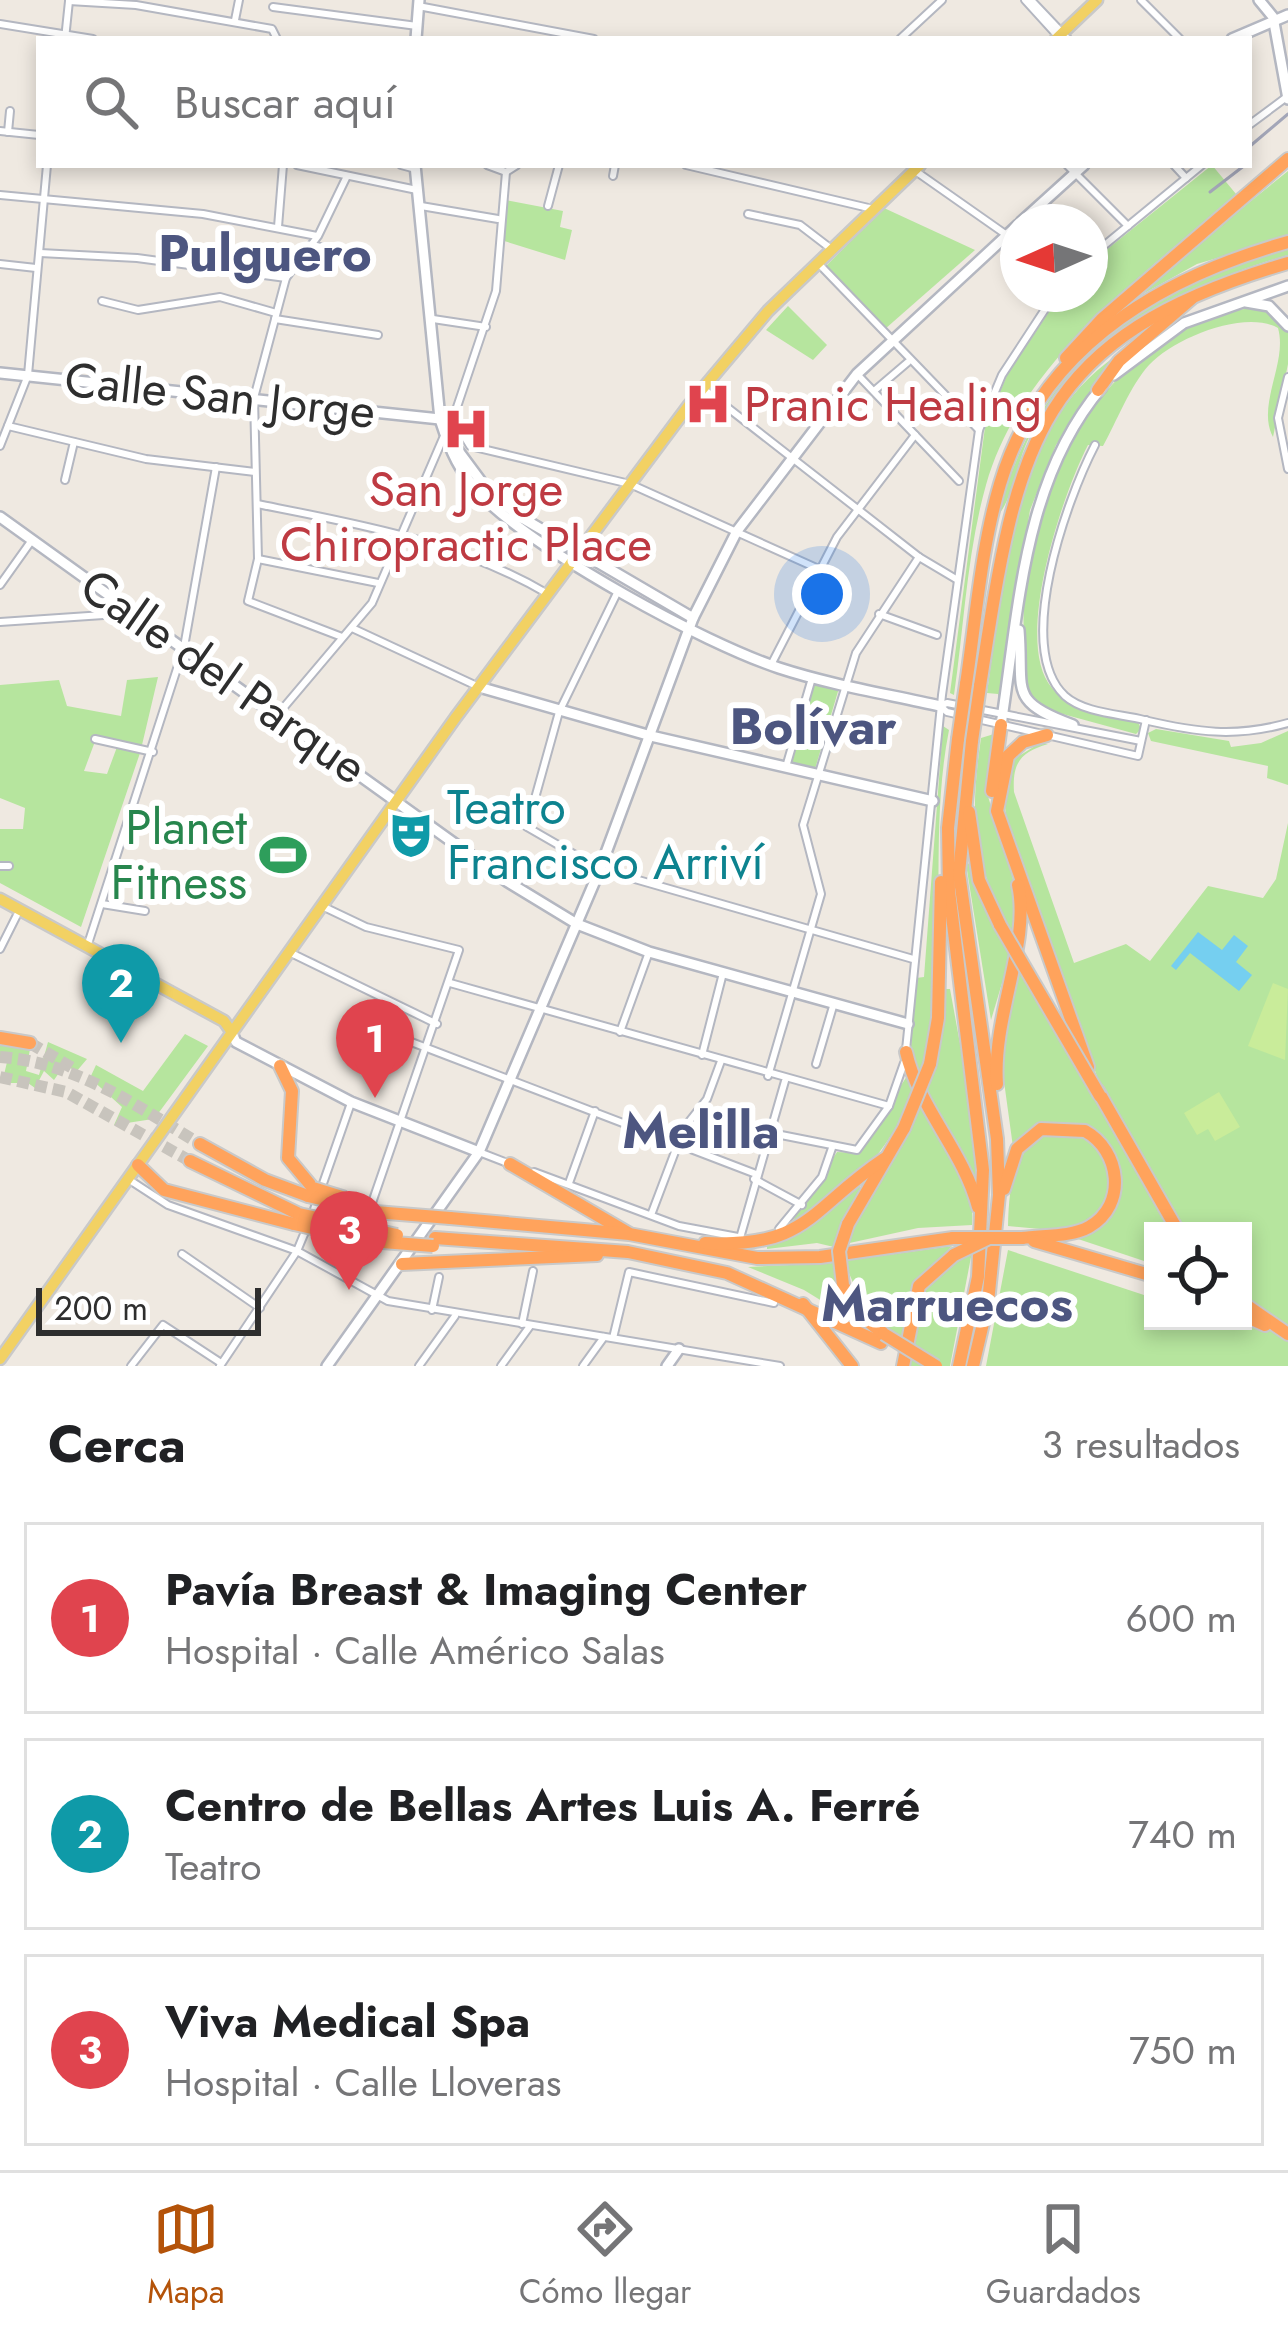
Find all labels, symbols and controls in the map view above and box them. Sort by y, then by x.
search box [36,36,1252,168]
icon: search [78,69,144,135]
text: Buscar aquí [174,70,396,135]
north arrow [1000,204,1108,312]
district label: Pulguero [158,216,372,290]
street label: Calle San Jorge [61,345,379,446]
place label: Pranic Healing [744,370,1042,439]
hospital icon: Pranic Healing [683,379,733,429]
hospital icon: San Jorge Chiropractic Place [441,404,491,454]
place label: San Jorge Chiropractic Place [280,455,652,579]
street label: Calle del Parque [66,552,381,801]
your location [792,564,852,624]
district label: Bolívar [729,689,897,763]
place label: Teatro Francisco Arriví [447,773,765,897]
place label: Planet Fitness [110,793,247,917]
theatre icon: Teatro Francisco Arriví [386,810,436,860]
sports icon: Planet Fitness [258,830,308,880]
pin: 2 [82,944,160,1043]
pin: 1 [336,999,414,1098]
district label: Melilla [622,1093,780,1167]
pin: 3 [310,1191,388,1290]
map controls [1144,1222,1252,1330]
button: locate [1144,1222,1252,1330]
district label: Marruecos [821,1266,1073,1340]
scale bar [36,1282,261,1335]
text: 200 m [54,1285,148,1332]
text: Cerca [48,1407,186,1481]
text: 3 resultados [1042,1416,1240,1473]
text: Pavía Breast & Imaging Center [165,1557,807,1622]
text: 1 [80,1590,100,1647]
text: 600 m [1126,1590,1237,1647]
text: Hospital · Calle Américo Salas [165,1622,665,1679]
text: Centro de Bellas Artes Luis A. Ferré [165,1773,920,1838]
text: 2 [77,1806,103,1863]
text: 740 m [1128,1806,1237,1863]
text: Teatro [165,1838,262,1895]
text: Viva Medical Spa [165,1989,530,2054]
text: 3 [78,2022,102,2079]
text: 750 m [1129,2022,1237,2079]
text: Hospital · Calle Lloveras [165,2054,561,2111]
tab: Mapa [147,2196,225,2315]
tab: Cómo llegar [519,2196,691,2315]
tab: Guardados [986,2196,1141,2315]

